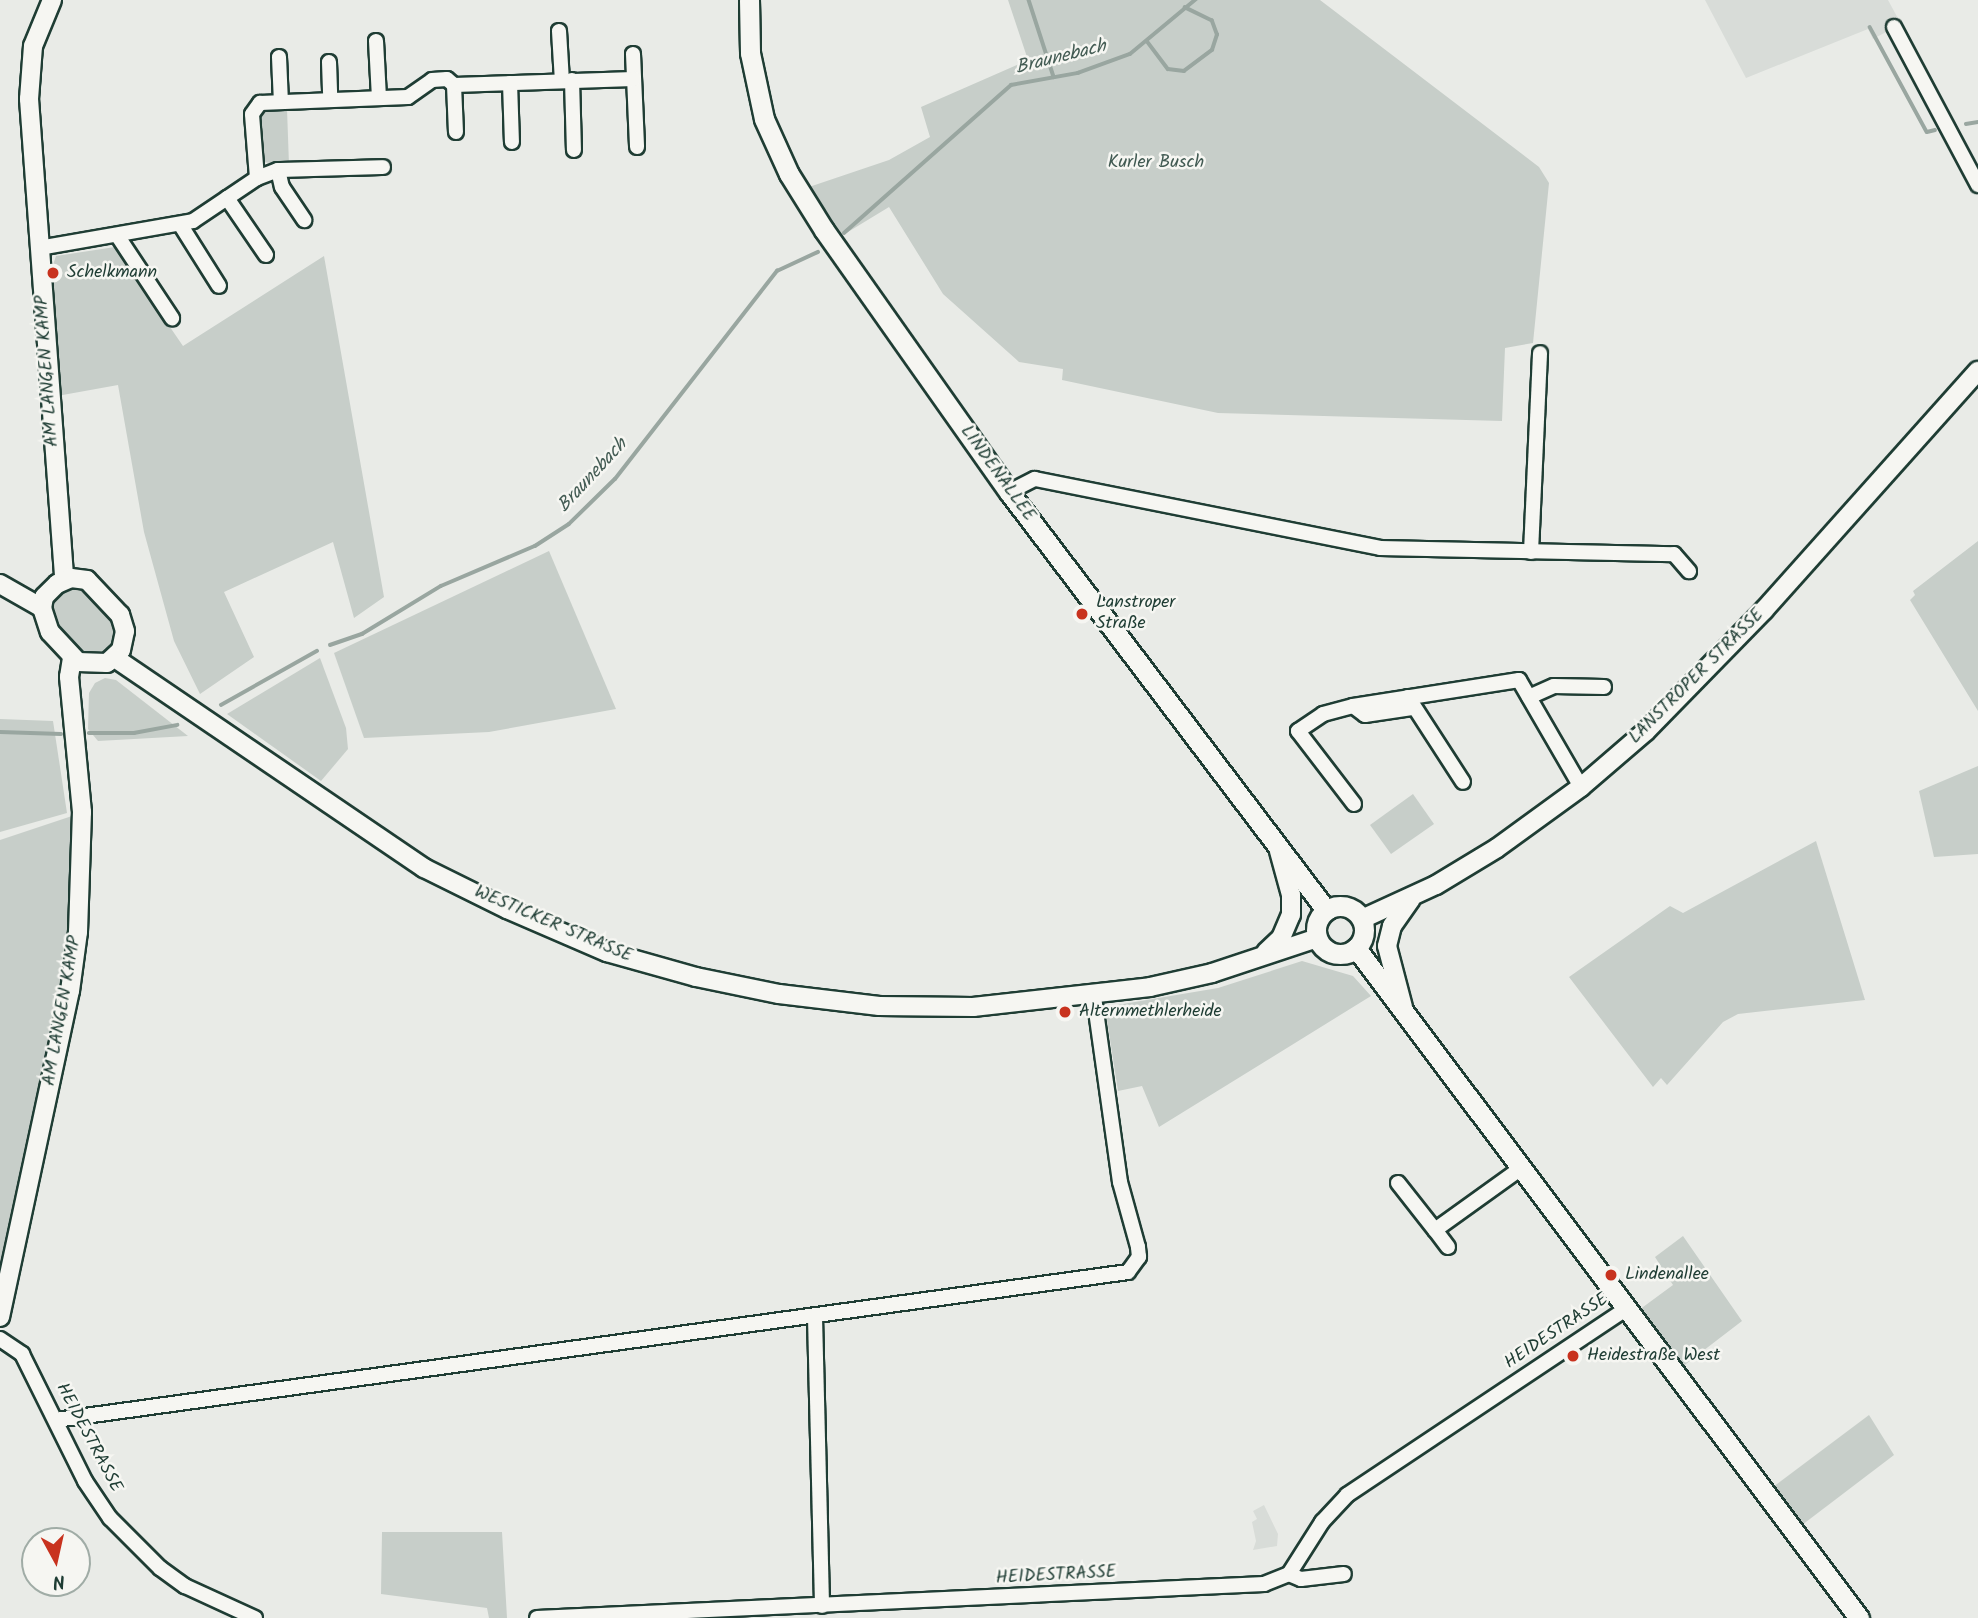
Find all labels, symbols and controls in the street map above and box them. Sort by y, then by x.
water label: Braunebach [1013,36,1109,80]
park label: Kurler Busch [1108,152,1204,174]
place label: Schelkmann [67,262,157,284]
marker: Schelkmann [45,265,61,281]
street label: AM LANGEN KAMP [32,295,64,447]
street label: LINDENALLEE [955,422,1039,526]
water label: Braunebach [553,434,633,518]
place label: Lanstroper Straße [1096,593,1175,636]
street label: LANSTROPER STRASSE [1625,605,1769,749]
marker: Lanstroper Straße [1074,606,1090,622]
street label: WESTICKER STRASSE [471,882,635,968]
street label: AM LANGEN KAMP [39,934,87,1088]
place label: Alternmethlerheide [1079,1001,1222,1023]
marker: Alternmethlerheide [1057,1004,1073,1020]
place label: Lindenallee [1625,1264,1709,1286]
marker: Lindenallee [1603,1267,1619,1283]
street label: HEIDESTRASSE [1501,1289,1613,1375]
place label: Heidestraße West [1587,1345,1720,1367]
marker: Heidestraße West [1565,1348,1581,1364]
street label: HEIDESTRASSE [50,1380,126,1496]
north arrow [21,1527,91,1597]
street label: HEIDESTRASSE [995,1562,1117,1590]
text: N [51,1565,67,1597]

